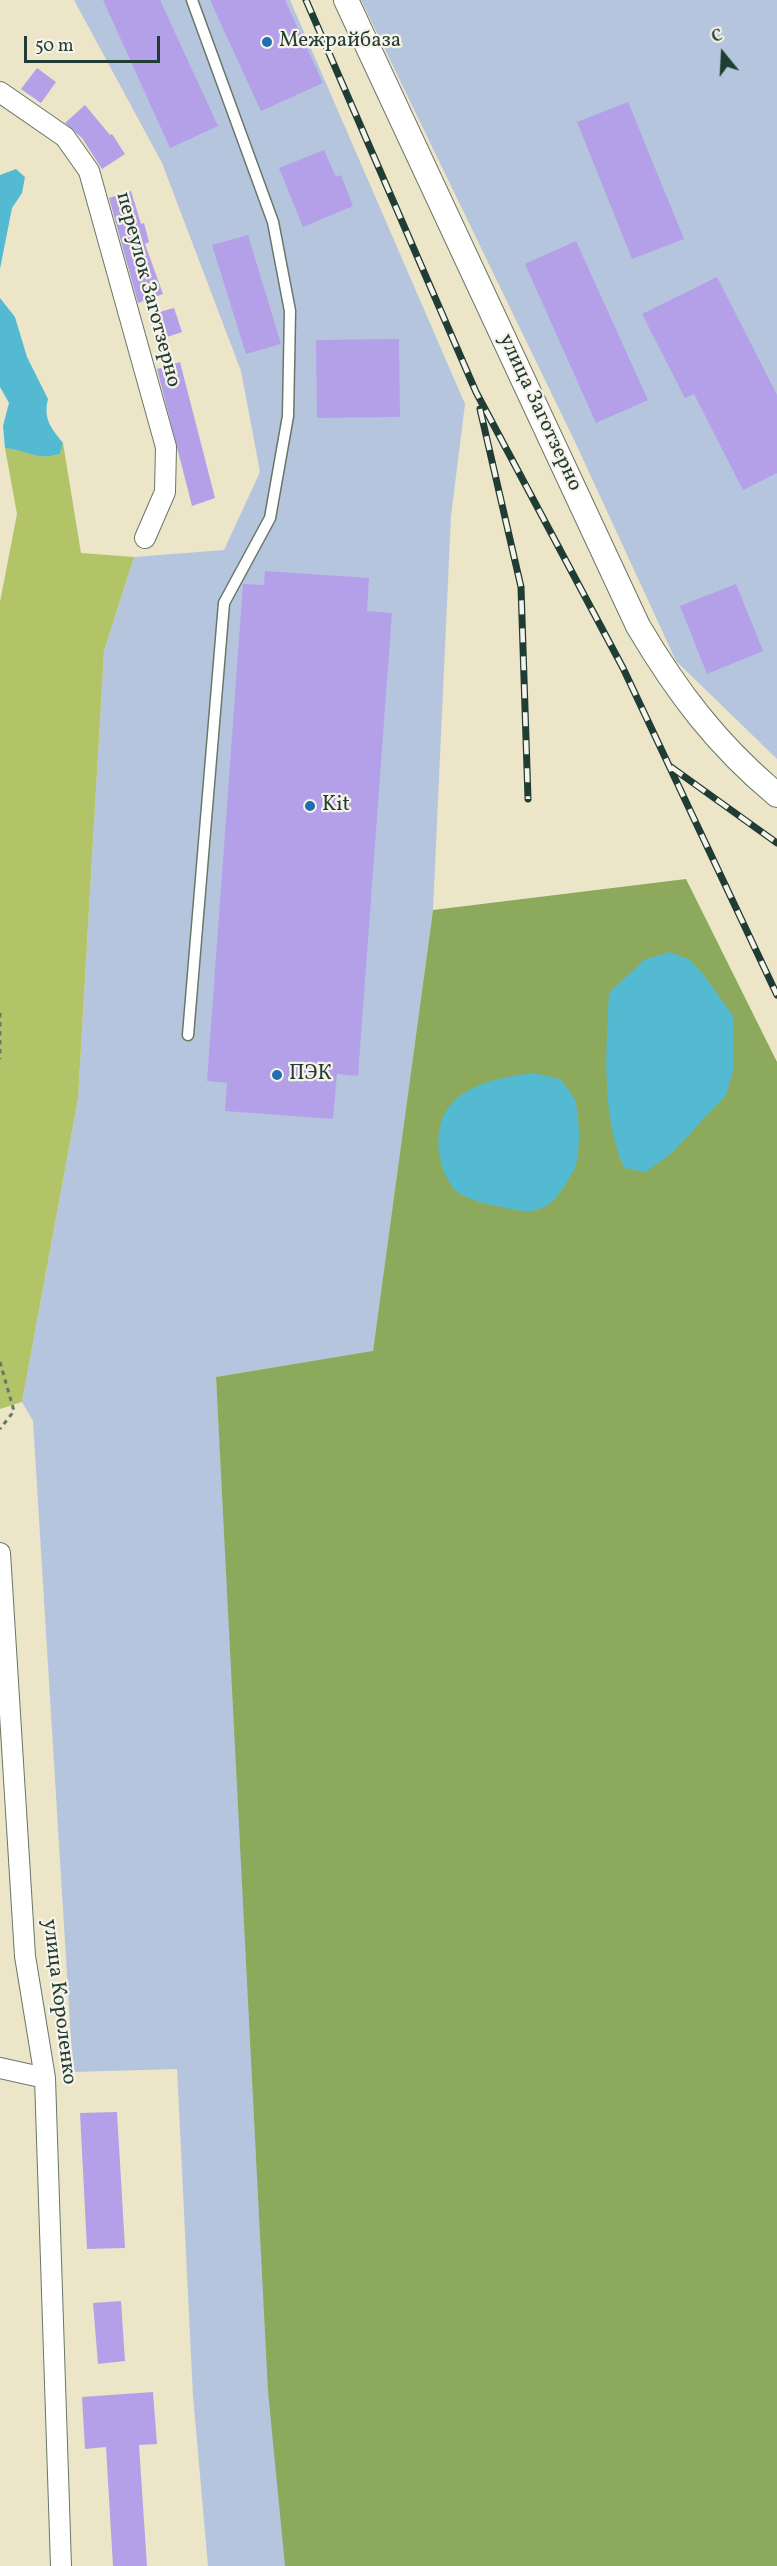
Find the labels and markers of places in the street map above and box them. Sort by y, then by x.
place label: Межрайбаза [279,29,401,55]
marker: Межрайбаза [260,35,274,49]
place label: Kit [322,793,350,819]
marker: Kit [303,799,317,813]
place label: ПЭК [289,1062,332,1088]
marker: ПЭК [270,1068,284,1082]

